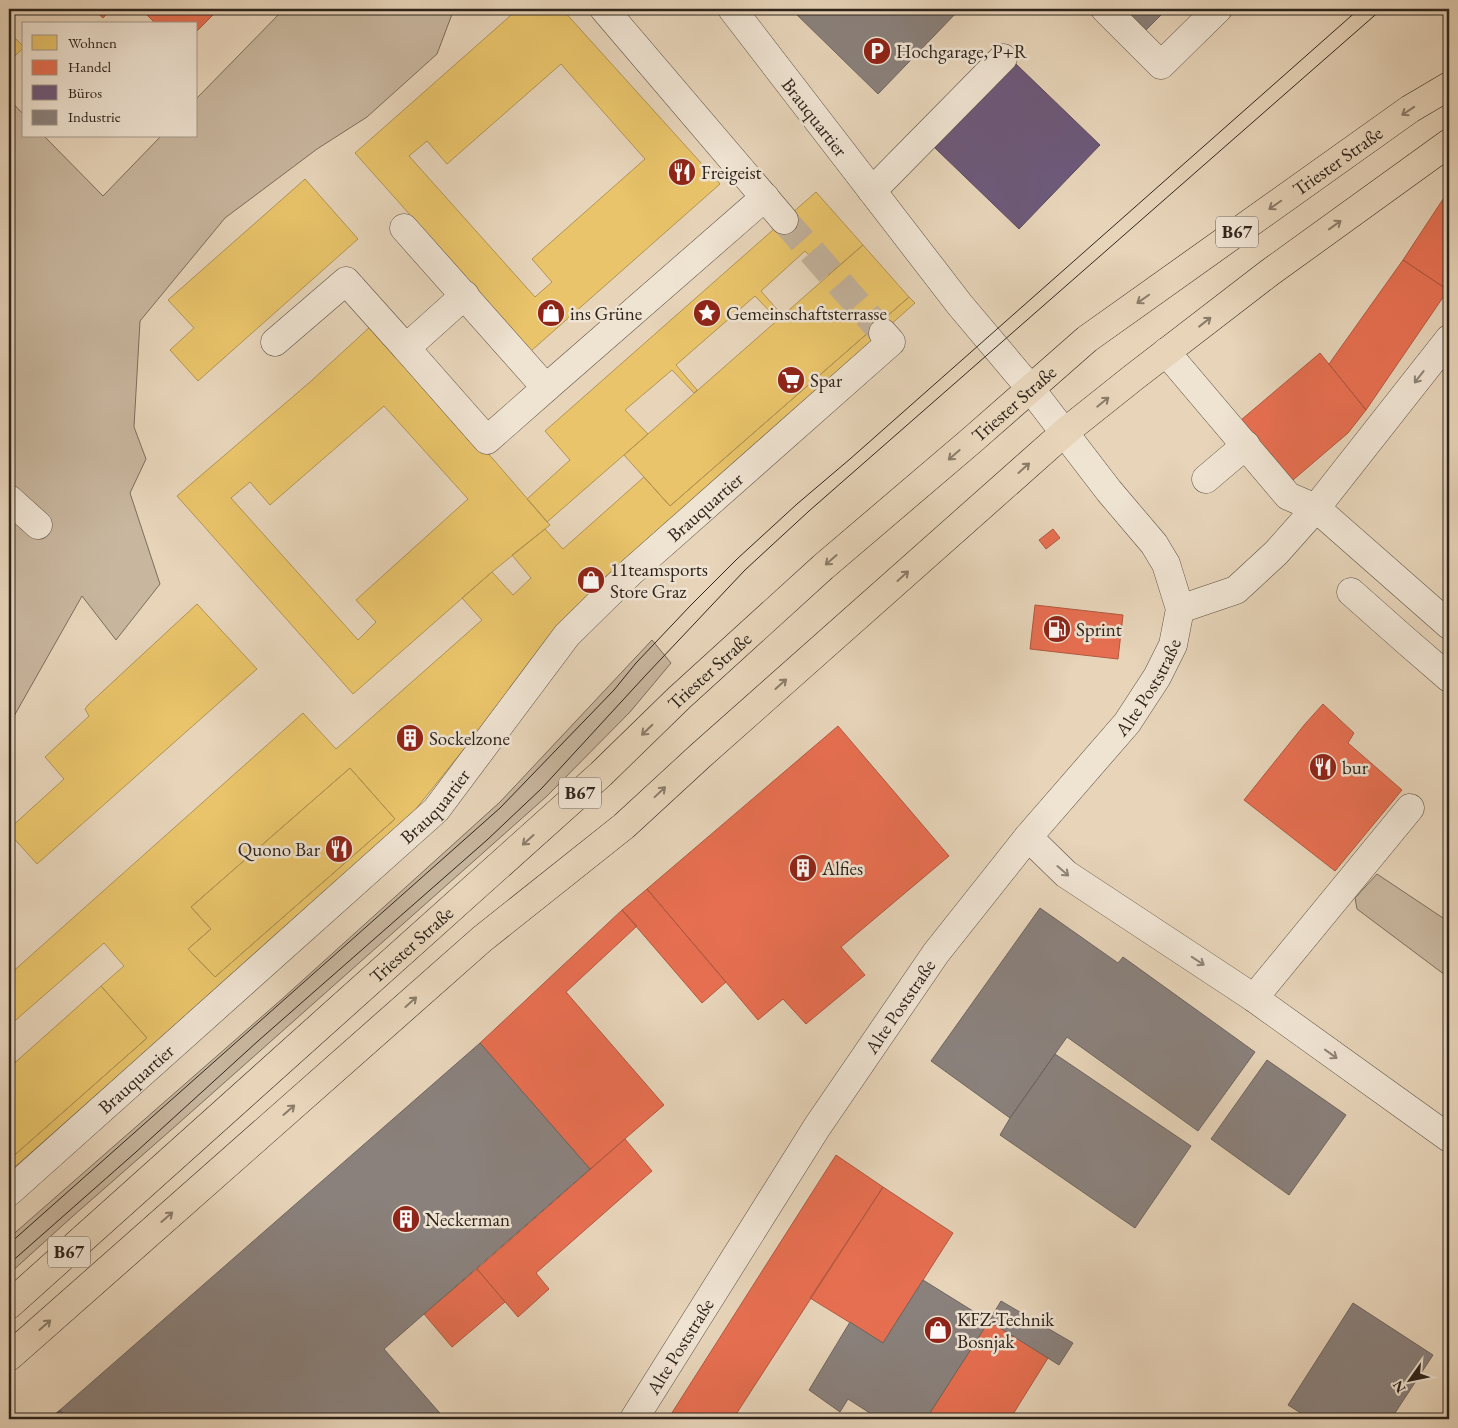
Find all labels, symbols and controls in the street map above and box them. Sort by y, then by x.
legend [22,22,198,138]
text: Wohnen [68,33,117,52]
parking icon: Hochgarage, P+R [862,36,892,66]
place label: Hochgarage, P+R [896,39,1028,64]
text: Handel [68,57,111,76]
street label: Brauquartier [776,73,854,162]
text: Büros [68,83,102,102]
one-way arrow [1401,106,1415,116]
text: Industrie [68,107,121,126]
street label: Triester Straße [1288,121,1388,202]
restaurant icon: Freigeist [667,157,697,187]
place label: Freigeist [701,160,762,185]
one-way arrow [1268,200,1282,210]
road number: B67 [1216,216,1258,248]
one-way arrow [1328,220,1342,230]
one-way arrow [1136,294,1150,304]
shop icon: ins Grüne [536,298,566,328]
place icon: Gemeinschaftsterrasse [692,298,722,328]
place label: ins Grüne [570,301,642,326]
place label: Gemeinschaftsterrasse [726,301,887,326]
one-way arrow [1198,317,1212,327]
street label: Triester Straße [966,360,1062,448]
supermarket icon: Spar [776,365,806,395]
place label: Spar [810,368,843,393]
one-way arrow [1414,370,1425,383]
one-way arrow [1096,396,1109,407]
one-way arrow [948,449,961,460]
one-way arrow [1018,462,1031,474]
street label: Brauquartier [662,466,749,547]
one-way arrow [825,555,838,566]
place label: 11teamsports Store Graz [610,557,708,604]
shop icon: 11teamsports Store Graz [576,565,606,595]
one-way arrow [896,570,909,582]
fuel station icon: Sprint [1042,614,1072,644]
place label: Sprint [1076,617,1122,642]
street label: Triester Straße [662,626,757,715]
street label: Alte Poststraße [1109,637,1187,742]
one-way arrow [774,679,787,690]
building icon: Sockelzone [395,723,425,753]
one-way arrow [641,723,653,736]
place label: Sockelzone [429,726,510,751]
restaurant icon: bur [1308,752,1338,782]
place label: bur [1342,755,1369,780]
street label: Brauquartier [395,763,476,849]
road number: B67 [559,778,601,808]
one-way arrow [654,787,667,798]
restaurant icon: Quono Bar [324,834,354,864]
one-way arrow [521,834,534,846]
place label: Quono Bar [238,837,321,862]
building icon: Alfies [788,853,818,883]
place label: Alfies [821,856,863,881]
one-way arrow [1057,865,1070,876]
street label: Triester Straße [364,901,459,989]
street label: Alte Poststraße [858,954,941,1059]
one-way arrow [1191,956,1205,966]
one-way arrow [404,996,417,1008]
street label: Brauquartier [93,1038,180,1119]
one-way arrow [1324,1049,1338,1059]
one-way arrow [283,1104,296,1116]
building icon: Neckerman [391,1204,421,1234]
place label: Neckerman [425,1207,510,1232]
one-way arrow [161,1212,174,1223]
road number: B67 [48,1236,90,1268]
street label: Alte Poststraße [640,1294,720,1400]
place label: KFZ-Technik Bosnjak [957,1307,1055,1354]
shop icon: KFZ-Technik Bosnjak [923,1315,953,1345]
one-way arrow [39,1319,52,1331]
north arrow [1386,1356,1436,1406]
text: N [1388,1377,1410,1397]

